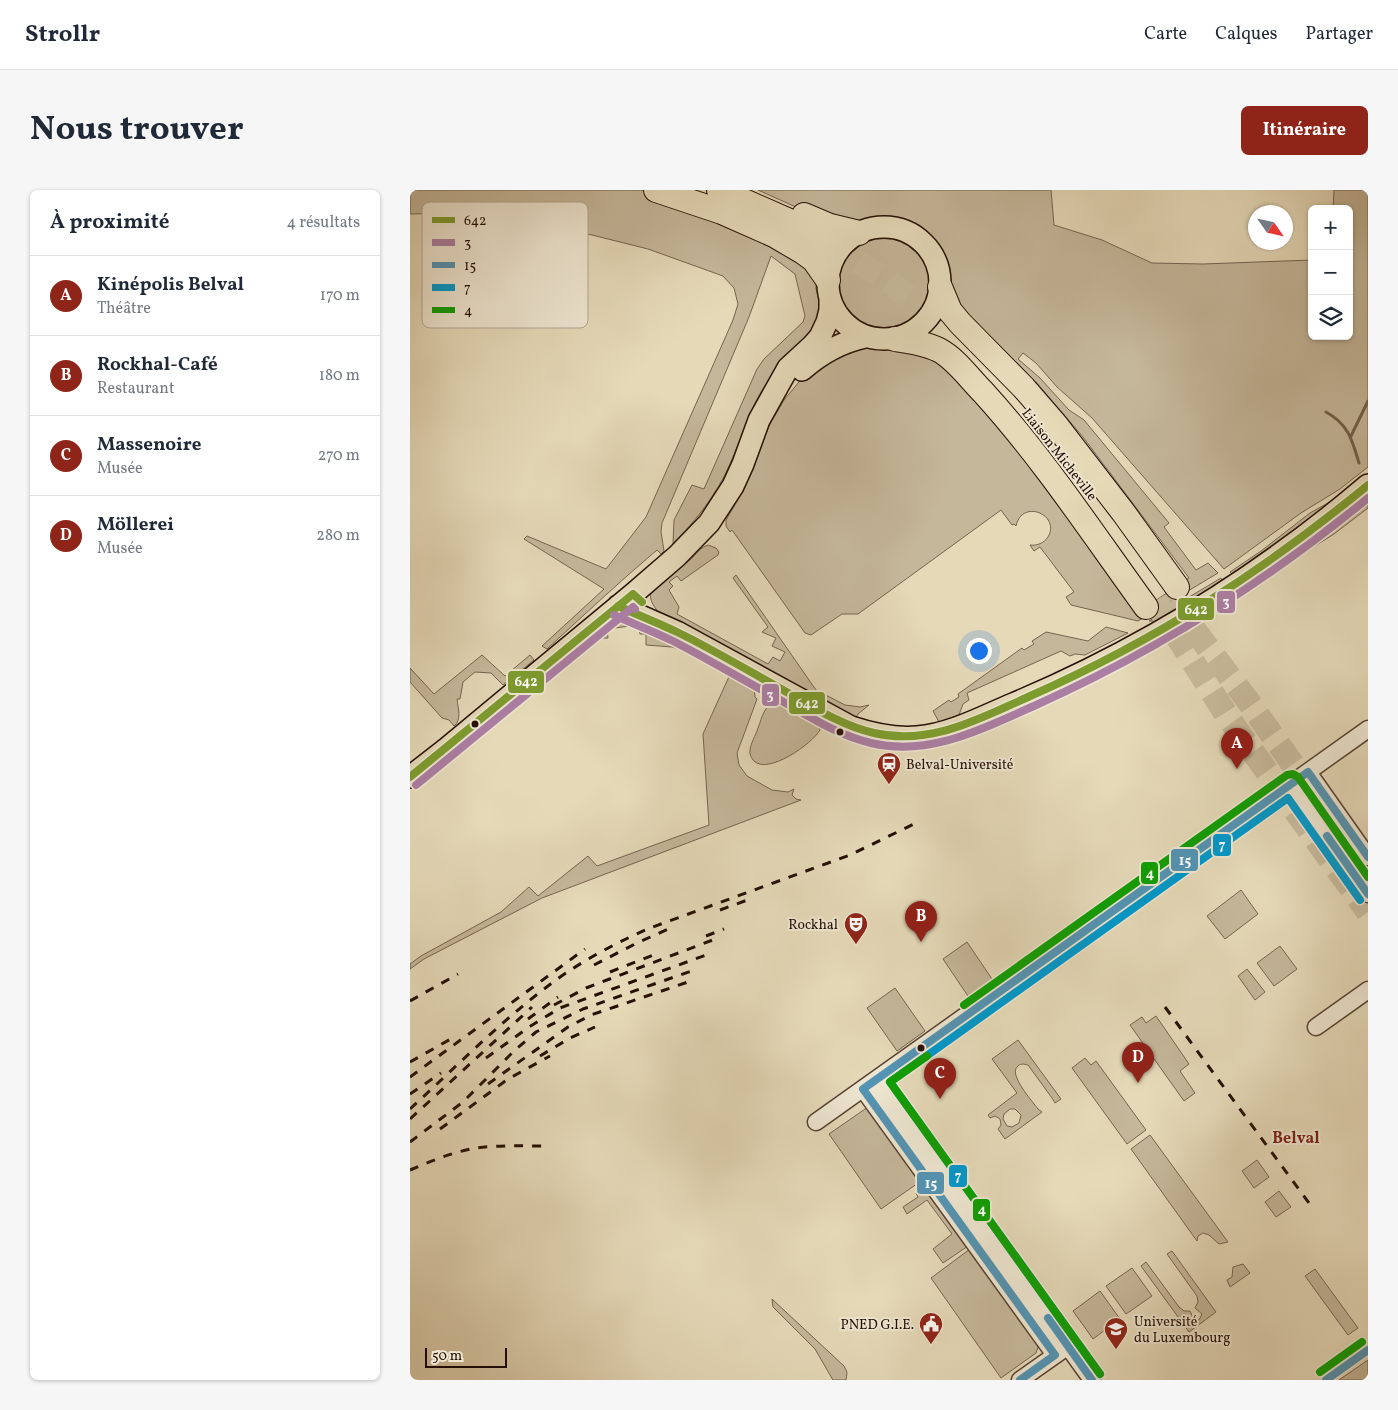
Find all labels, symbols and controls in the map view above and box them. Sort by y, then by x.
text: Strollr [25,18,100,52]
text: Carte [1144,22,1187,47]
text: Calques [1215,22,1277,47]
text: Partager [1305,22,1373,47]
text: Nous trouver [30,106,244,154]
button: Itinéraire [1241,106,1368,155]
legend [422,202,588,328]
north arrow [1248,205,1293,250]
map controls [1308,205,1353,340]
button: + [1308,205,1353,250]
text: À proximité [50,208,169,237]
text: 4 résultats [286,212,360,234]
text: 642 [464,212,487,231]
text: 3 [464,234,471,253]
button: − [1308,250,1353,295]
text: 15 [464,257,476,276]
text: Kinépolis Belval [97,272,244,298]
text: 7 [464,279,471,298]
text: A [60,285,72,307]
text: 170 m [320,285,360,307]
button: layers [1308,295,1353,340]
text: Théâtre [97,298,151,320]
text: 4 [464,302,472,321]
text: Rockhal-Café [97,352,218,378]
text: B [61,365,71,387]
text: 180 m [319,365,360,387]
text: Restaurant [97,378,175,400]
street label: Liaison Micheville [1017,405,1101,505]
text: Massenoire [97,432,201,458]
text: C [61,445,71,467]
text: 270 m [318,445,360,467]
text: Musée [97,458,143,480]
text: Möllerei [97,512,174,538]
text: D [60,525,72,547]
text: 280 m [316,525,360,547]
text: Musée [97,538,143,560]
line badge: 3 [1216,590,1236,614]
text: 3 [1222,593,1230,612]
line badge: 642 [1177,597,1215,621]
text: 642 [1184,601,1208,620]
your location [966,638,992,664]
line badge: 642 [507,670,545,694]
text: 642 [514,673,538,692]
line badge: 3 [761,683,780,707]
text: 3 [766,686,774,705]
line badge: 642 [788,691,826,715]
text: 642 [795,695,819,714]
unlabelled marker [470,719,480,729]
unlabelled marker [835,727,845,737]
pin: A [1221,728,1253,769]
station icon: Belval-Université [876,751,902,785]
place label: Belval-Université [906,756,1014,775]
line badge: 7 [1212,833,1232,857]
text: 7 [1219,837,1226,856]
line badge: 15 [1170,848,1199,872]
text: 15 [1179,852,1191,871]
line badge: 4 [1140,861,1159,885]
text: 4 [1146,865,1155,884]
pin: B [905,901,937,942]
theatre icon: Rockhal [843,911,869,945]
place label: Rockhal [788,916,838,935]
pin: D [1122,1042,1154,1083]
unlabelled marker [916,1043,926,1053]
pin: C [924,1058,956,1099]
district label: Belval [1272,1128,1320,1150]
line badge: 7 [948,1164,968,1188]
text: 7 [955,1168,962,1187]
line badge: 15 [916,1171,945,1195]
text: 15 [925,1175,937,1194]
line badge: 4 [972,1198,991,1222]
text: 4 [978,1201,987,1220]
public building icon: PNED G.I.E. [918,1311,944,1345]
place label: Université du Luxembourg [1134,1313,1230,1348]
place label: PNED G.I.E. [841,1316,914,1335]
school or university icon: Université du Luxembourg [1103,1316,1129,1350]
scale bar [425,1345,508,1368]
text: 50 m [432,1347,462,1366]

